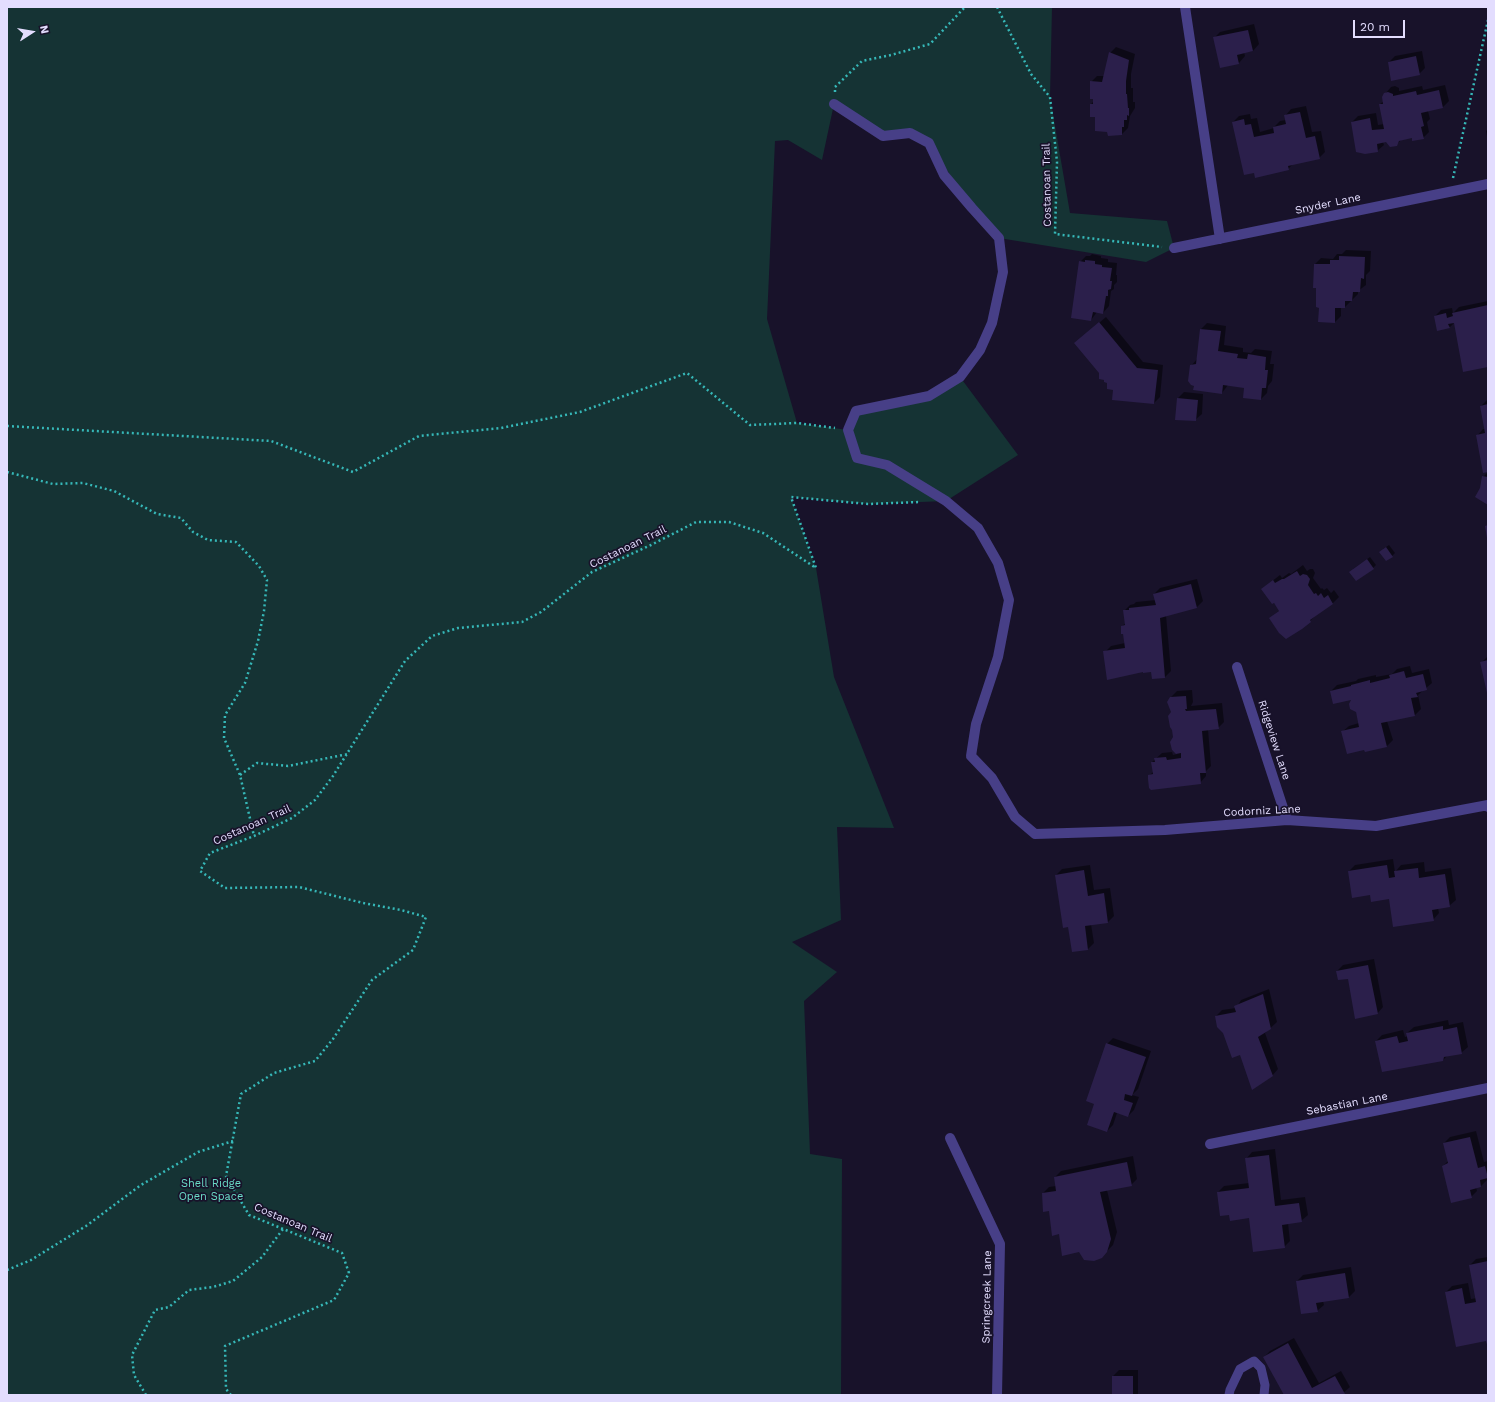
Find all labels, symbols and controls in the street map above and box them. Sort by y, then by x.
north arrow [12,12,52,52]
scale bar [1355,12,1407,38]
text: 20 m [1360,20,1390,34]
text: N [37,24,51,35]
street label: Costanoan Trail [1040,143,1054,227]
street label: Snyder Lane [1294,191,1362,217]
street label: Costanoan Trail [587,523,669,571]
street label: Ridgeview Lane [1255,699,1293,781]
street label: Costanoan Trail [211,802,293,848]
street label: Codorniz Lane [1223,802,1301,820]
street label: Sebastian Lane [1305,1090,1389,1118]
park label: Shell Ridge Open Space [179,1177,243,1203]
street label: Costanoan Trail [252,1201,334,1245]
street label: Springcreek Lane [980,1250,994,1344]

